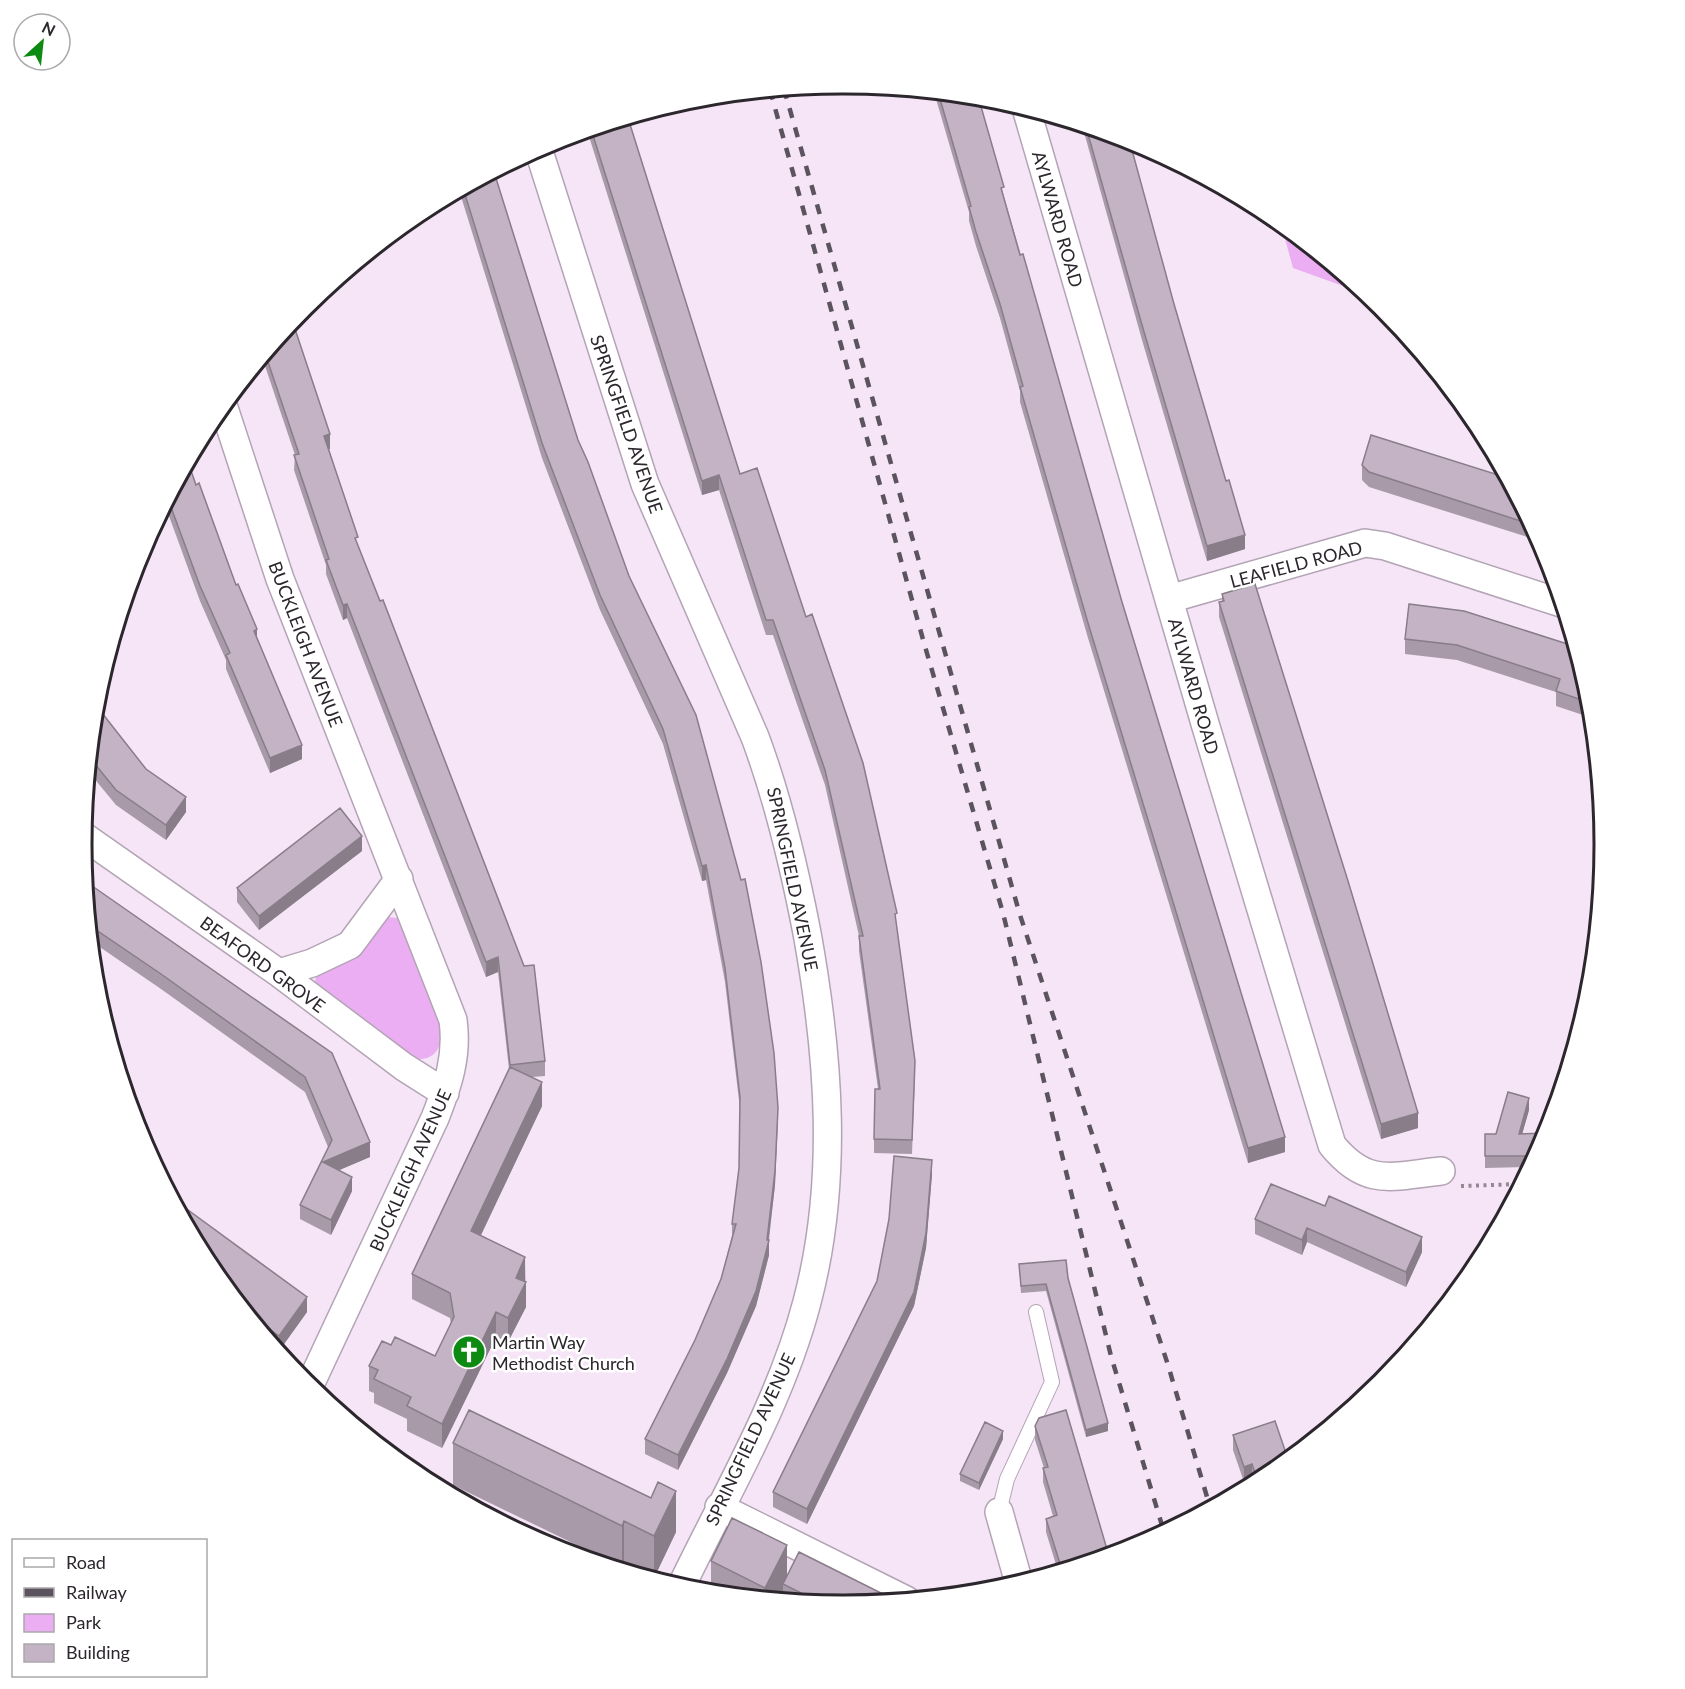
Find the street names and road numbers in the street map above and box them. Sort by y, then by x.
street label: AYLWARD ROAD [1028,148,1088,290]
street label: SPRINGFIELD AVENUE [586,332,668,516]
street label: LEAFIELD ROAD [1227,536,1365,592]
street label: BUCKLEIGH AVENUE [264,558,348,730]
street label: AYLWARD ROAD [1164,615,1224,757]
street label: SPRINGFIELD AVENUE [763,785,823,973]
street label: BEAFORD GROVE [196,911,330,1017]
street label: BUCKLEIGH AVENUE [364,1085,456,1255]
street label: SPRINGFIELD AVENUE [700,1349,800,1529]

